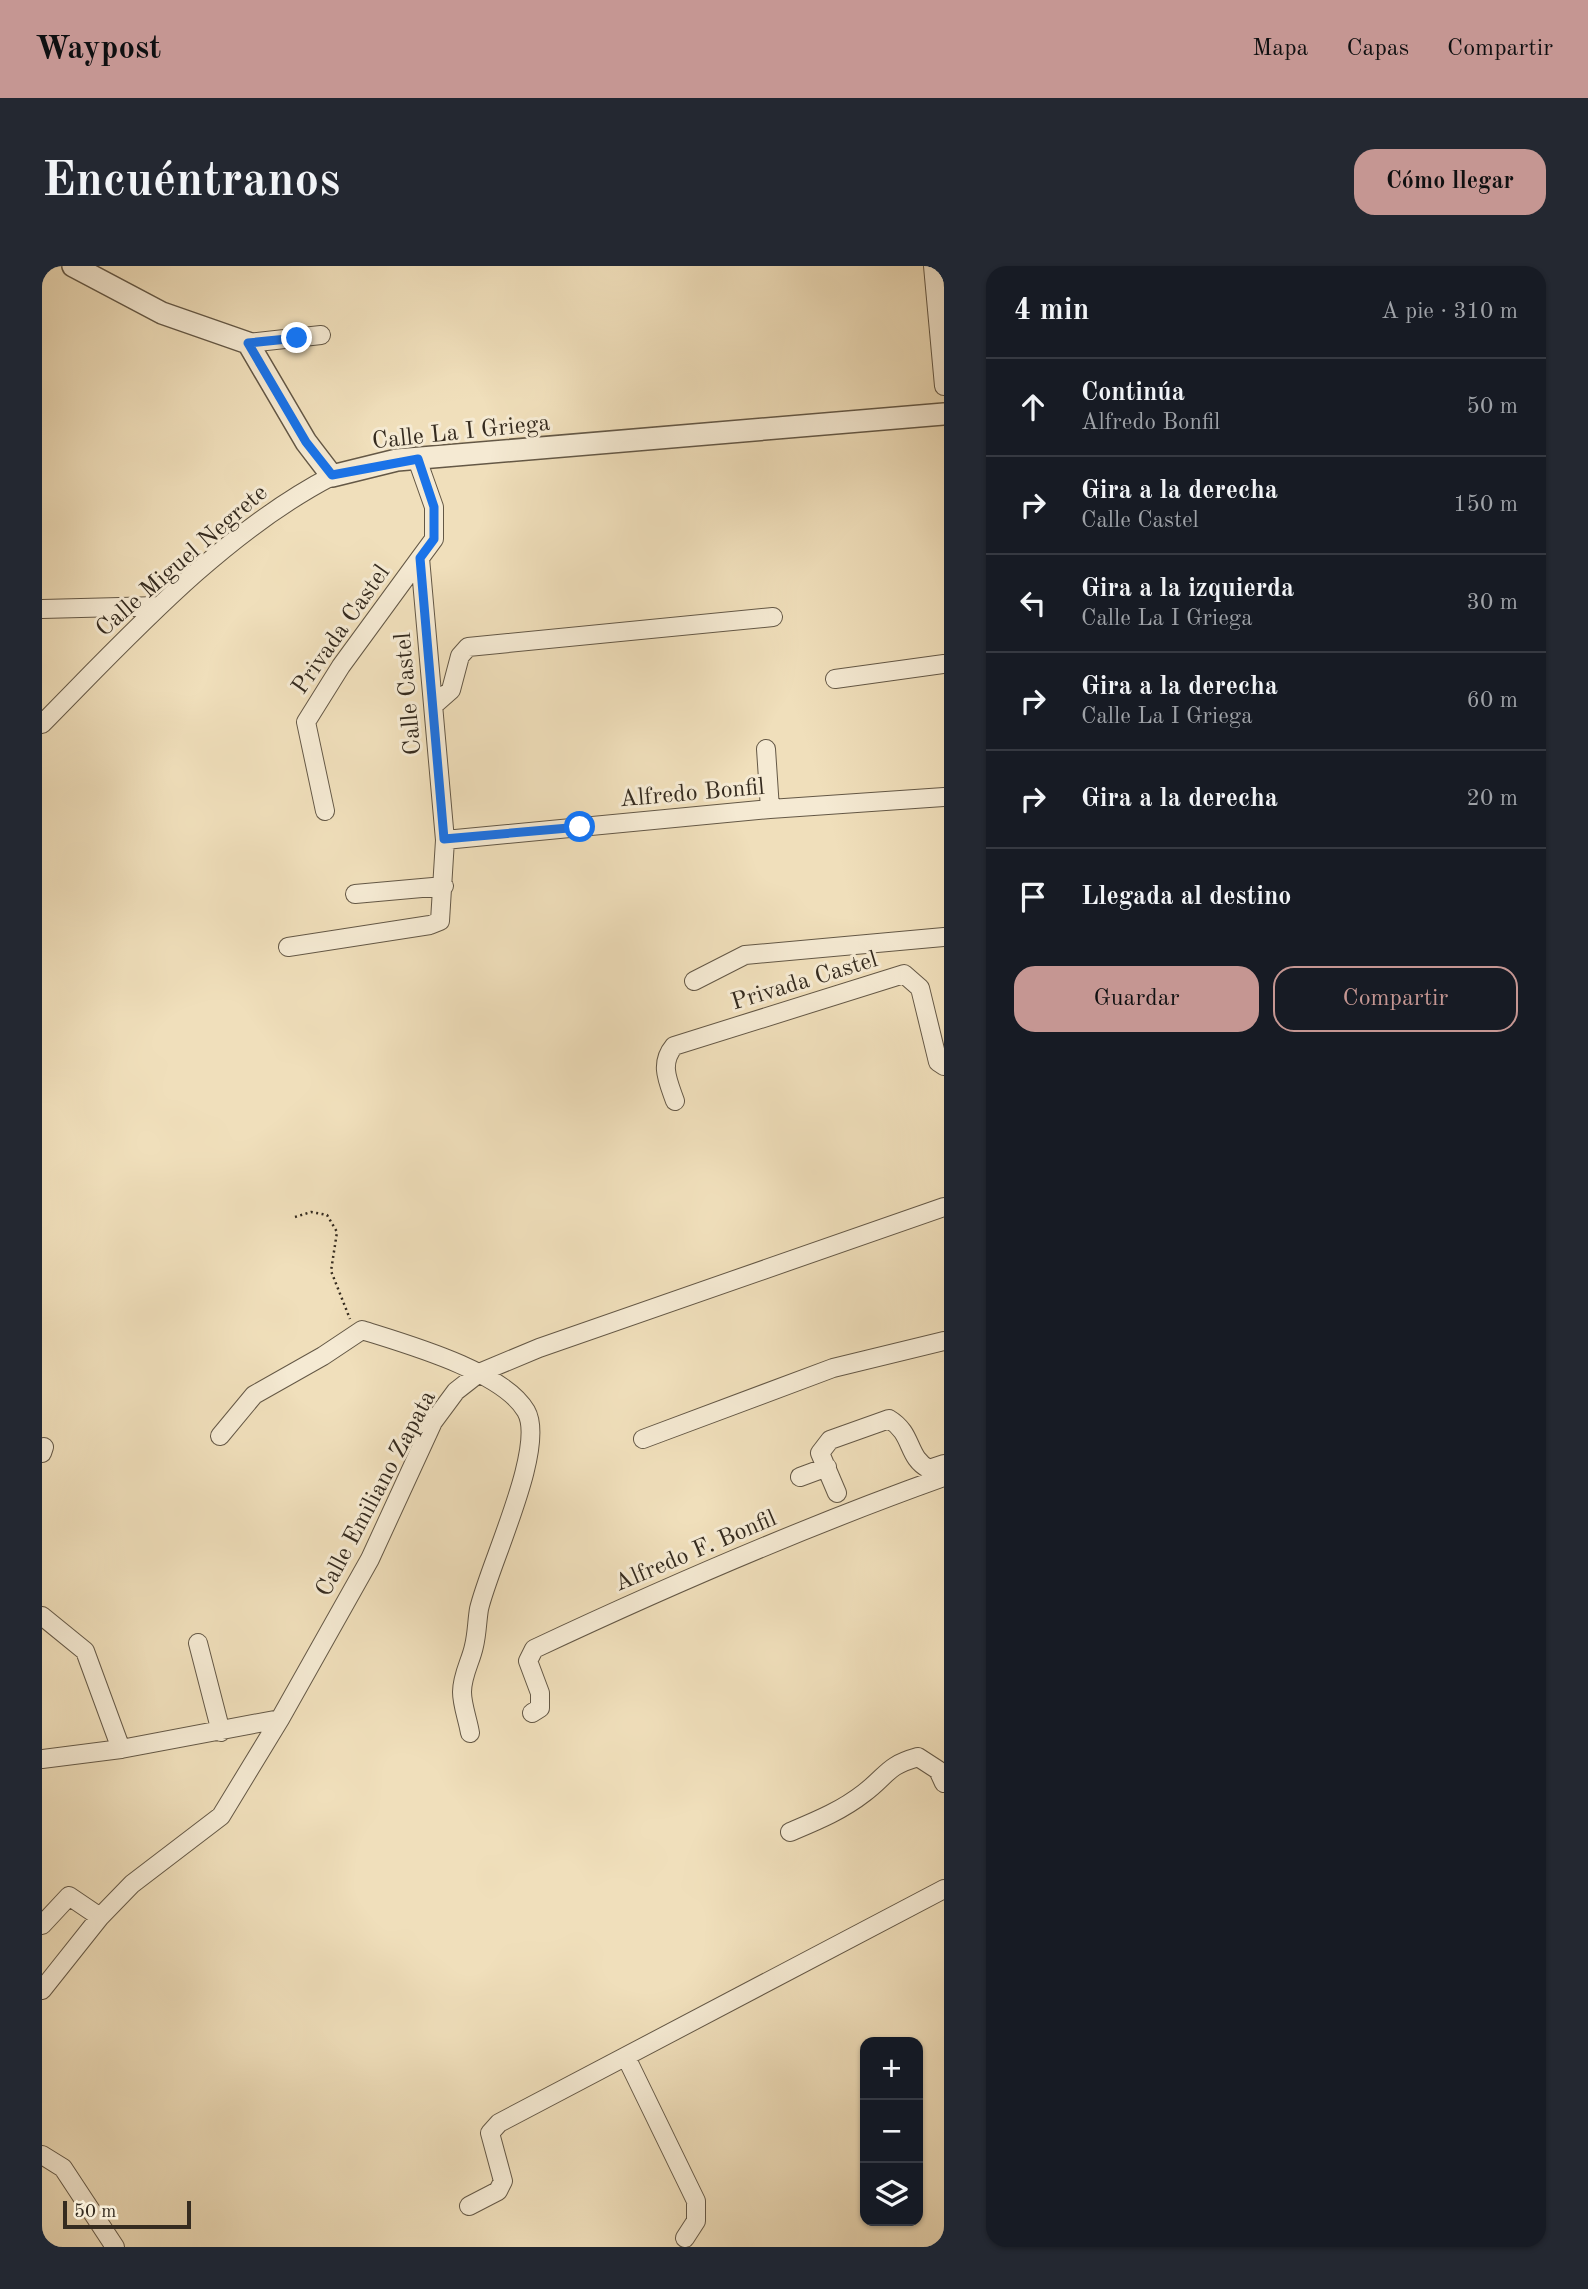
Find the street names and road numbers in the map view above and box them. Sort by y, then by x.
street label: Calle La I Griega [371,412,552,454]
street label: Calle Miguel Negrete [92,481,272,642]
street label: Privada Castel [288,561,395,699]
street label: Calle Castel [392,632,426,756]
street label: Alfredo Bonfil [619,776,766,812]
street label: Privada Castel [728,948,881,1016]
street label: Calle Emiliano Zapata [312,1387,441,1601]
street label: Alfredo F. Bonfil [611,1507,780,1597]

